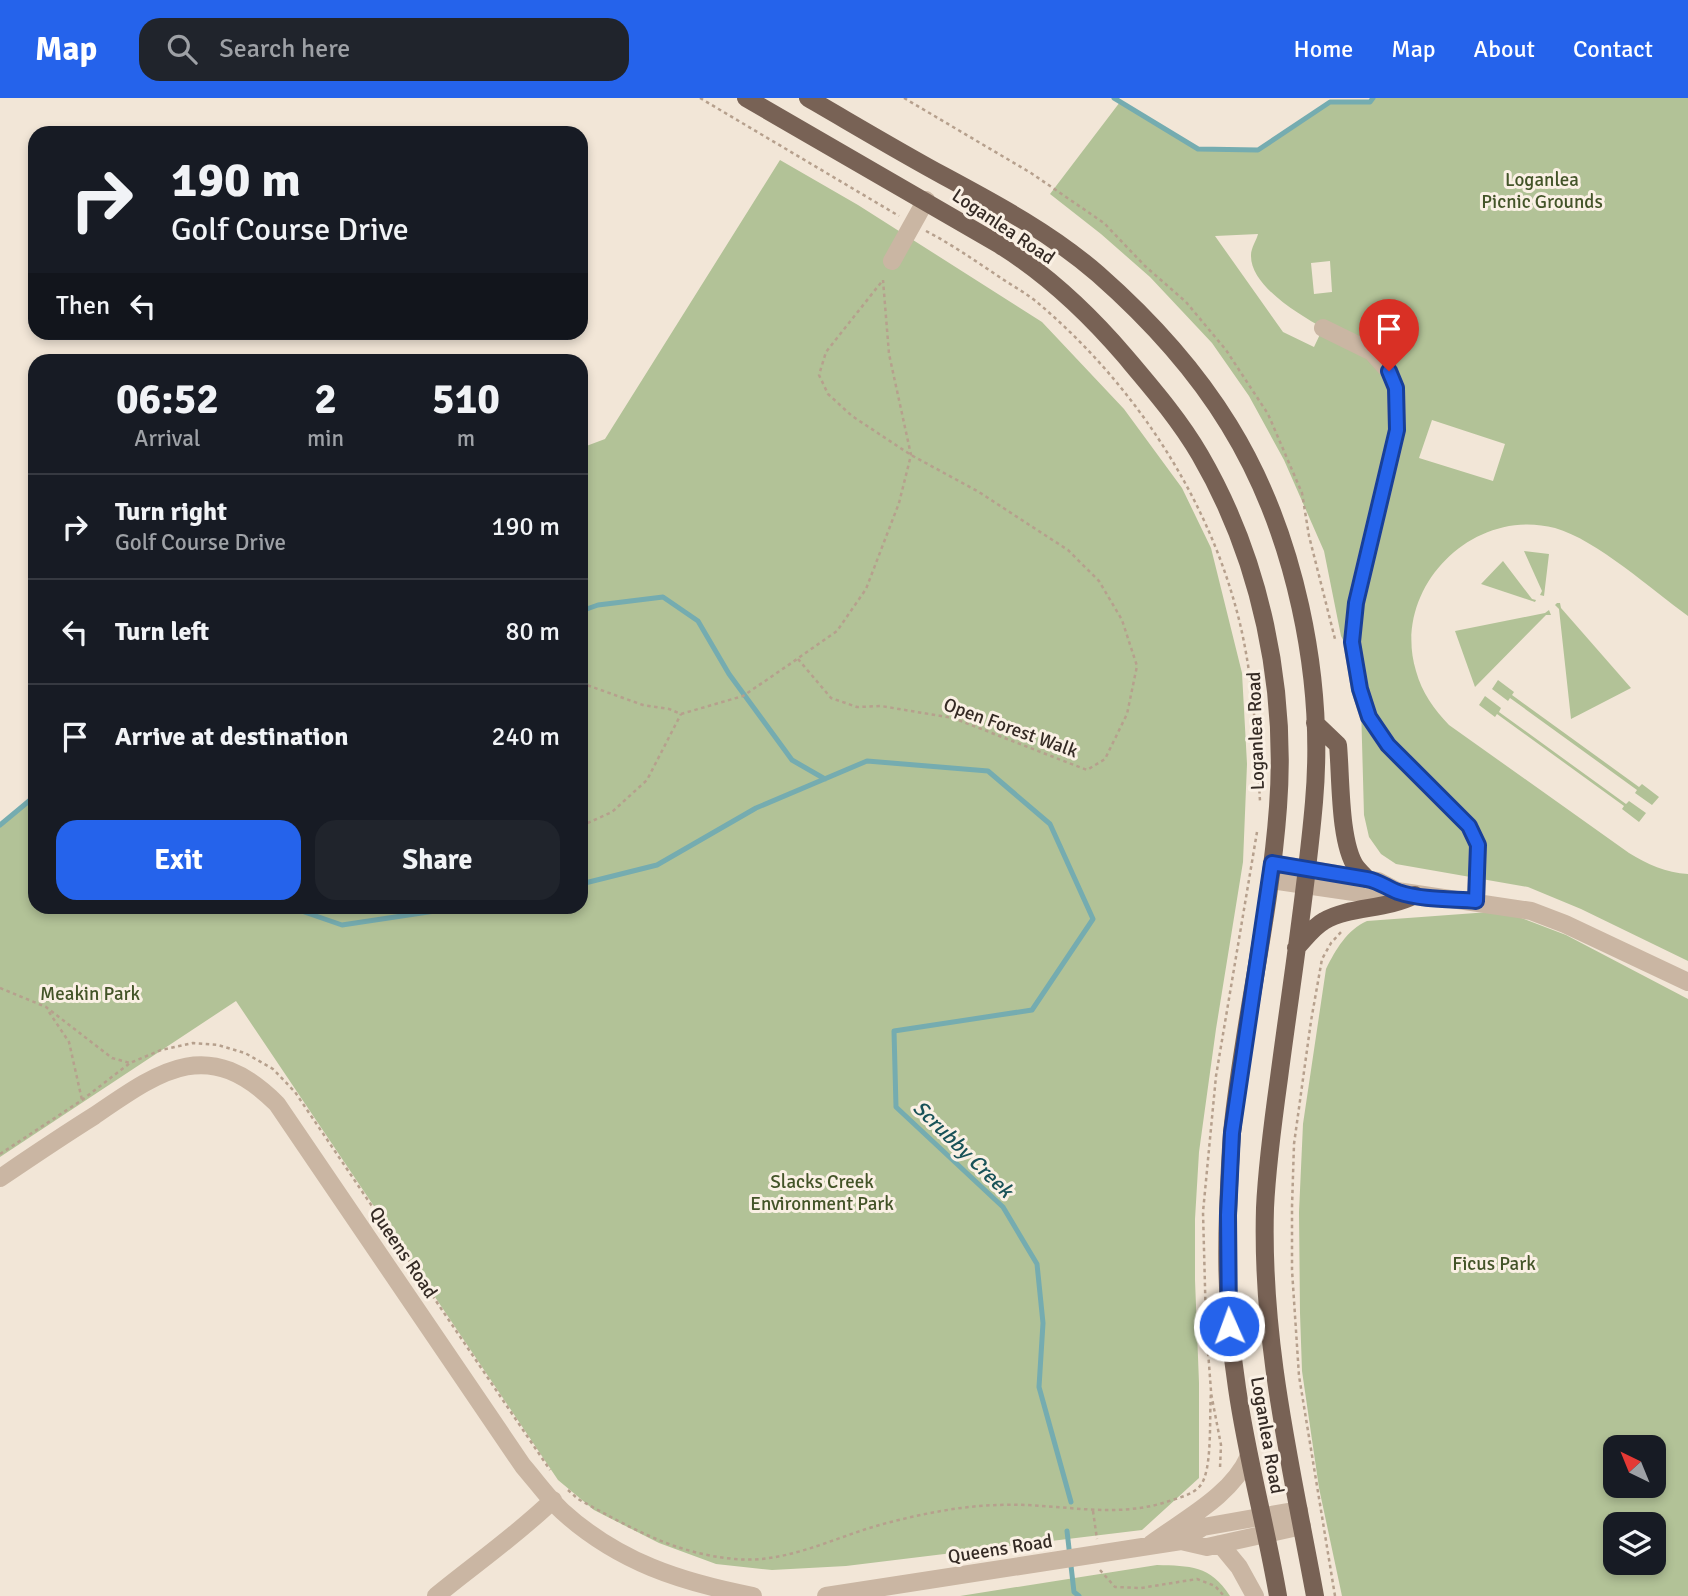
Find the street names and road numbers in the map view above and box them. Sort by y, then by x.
street label: Loganlea Road [948,184,1059,270]
street label: Loganlea Road [1242,671,1270,791]
street label: Open Forest Walk [940,692,1082,764]
street label: Queens Road [364,1202,443,1303]
street label: Loganlea Road [1245,1375,1289,1496]
street label: Queens Road [946,1529,1054,1569]

